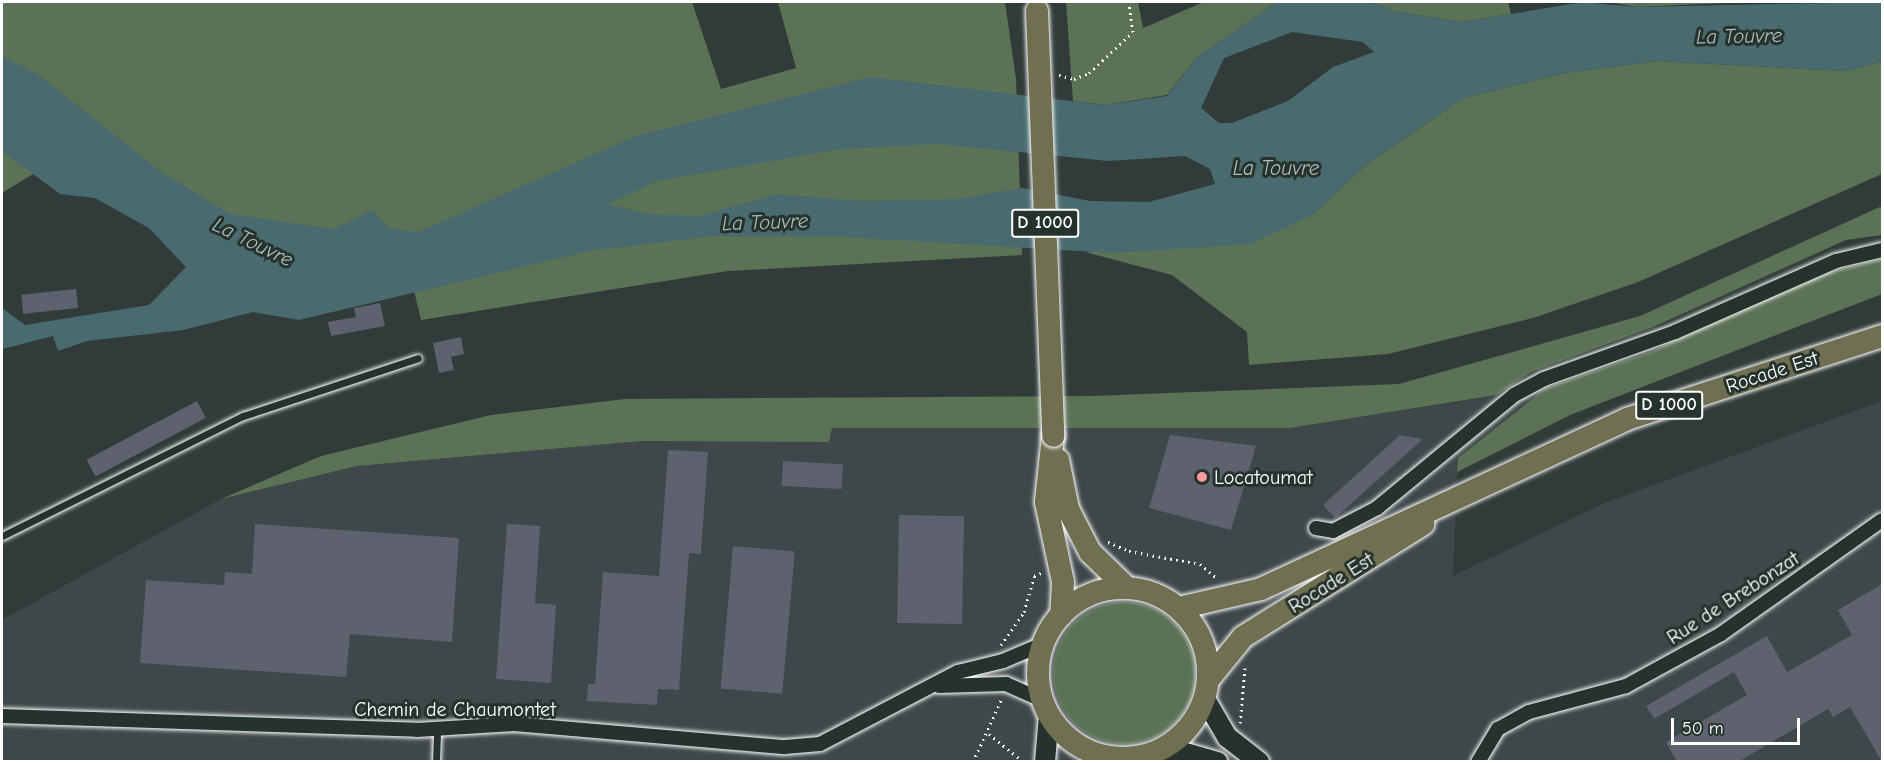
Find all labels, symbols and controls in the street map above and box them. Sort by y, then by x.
water label: La Touvre [1696,23,1782,49]
water label: La Touvre [1233,155,1319,181]
water label: La Touvre [721,208,809,236]
road number: D 1000 [1010,208,1080,238]
water label: La Touvre [209,212,297,272]
street label: Rocade Est [1723,346,1821,398]
road number: D 1000 [1634,390,1704,420]
place label: Locatoumat [1214,465,1313,489]
marker: Locatoumat [1195,470,1209,484]
street label: Rue de Brebonzat [1662,546,1804,650]
street label: Rocade Est [1284,547,1378,619]
street label: Chemin de Chaumontet [354,697,556,721]
scale bar [1674,706,1803,744]
text: 50 m [1682,718,1724,739]

